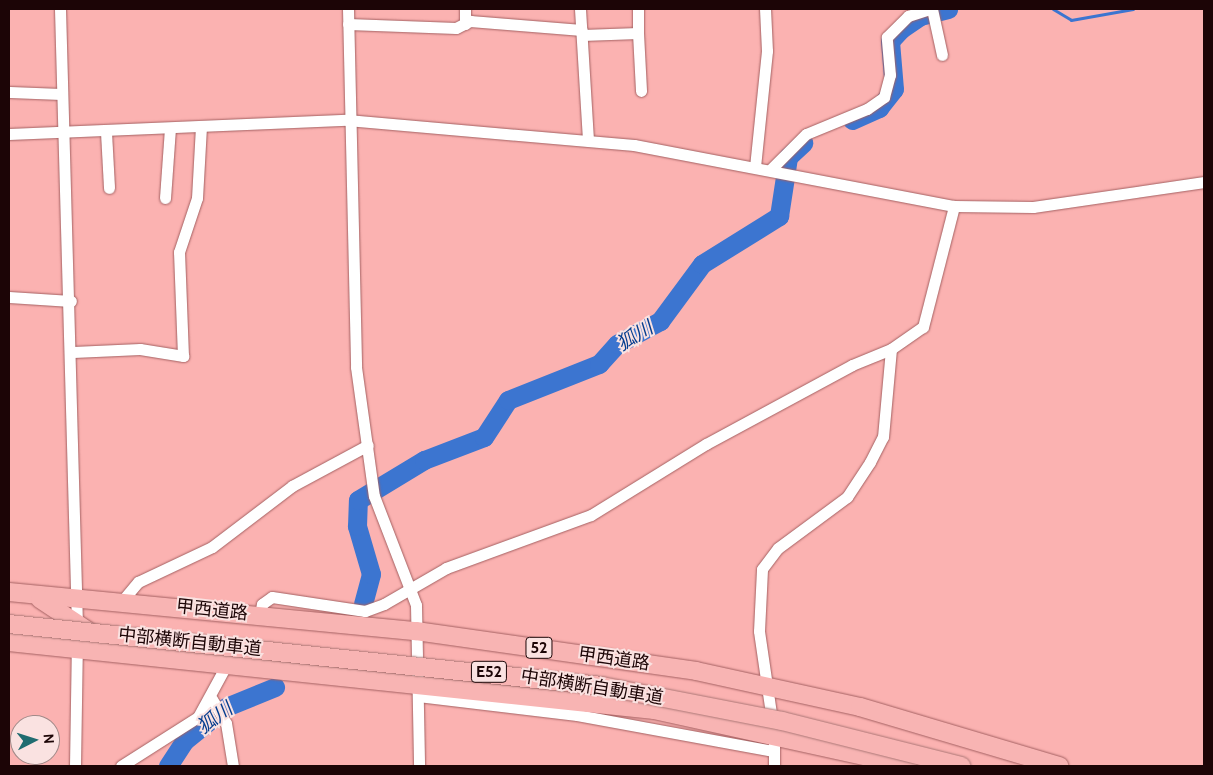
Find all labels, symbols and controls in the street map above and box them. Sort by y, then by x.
water label: 狐川 [613,316,657,356]
street label: 甲西道路 [175,595,249,625]
street label: 中部横断自動車道 [117,624,263,660]
road number: 52 [525,634,553,661]
street label: 甲西道路 [577,643,651,675]
road number: E52 [470,659,508,686]
street label: 中部横断自動車道 [519,665,665,709]
water label: 狐川 [193,698,237,738]
north arrow [10,715,60,765]
text: N [40,733,58,744]

